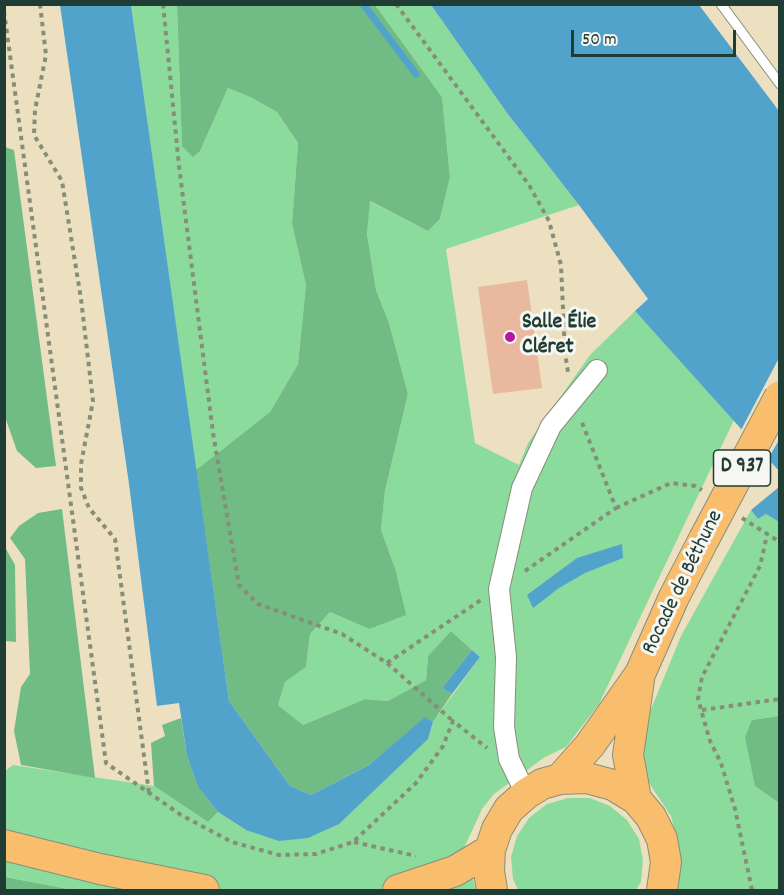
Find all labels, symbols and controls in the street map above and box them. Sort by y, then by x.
scale bar [574,18,739,56]
text: 50 m [582,28,617,53]
place label: Salle Élie Cléret [522,311,596,362]
marker: Salle Élie Cléret [503,330,517,344]
road number: D 937 [714,450,771,486]
street label: Rocade de Béthune [638,507,730,659]

